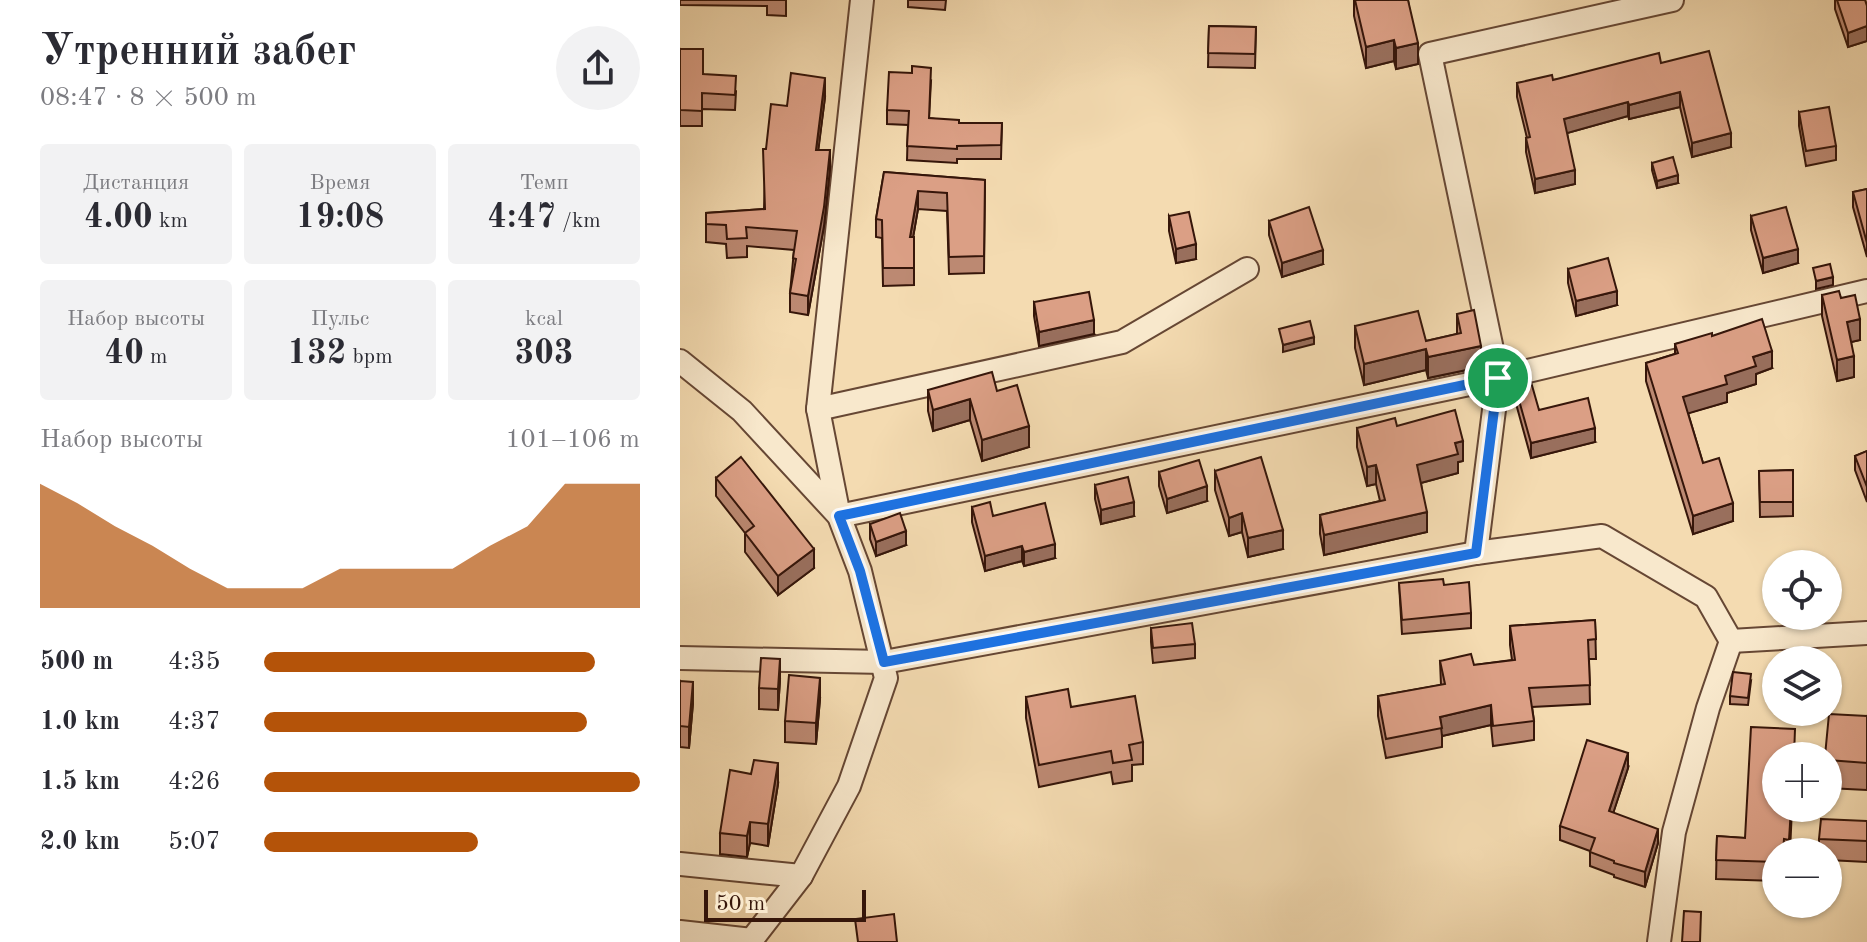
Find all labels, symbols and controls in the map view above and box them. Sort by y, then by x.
button: share [556,26,640,110]
text: Утренний забег [40,30,356,74]
text: 08:47 · 8 × 500 m [40,85,257,111]
text: Дистанция [83,172,189,194]
text: Время [310,172,370,194]
text: Темп [519,172,569,194]
text: 4.00 [84,201,153,235]
text: 19:08 [296,201,384,235]
text: 4:47 [487,201,556,235]
text: km [153,210,188,232]
text: /km [556,210,601,232]
text: Набор высоты [67,308,205,330]
text: Пульс [311,308,369,330]
text: kcal [525,308,563,330]
text: 40 [104,337,144,371]
text: 132 [287,337,346,371]
text: 303 [514,337,574,371]
pin [1464,344,1532,412]
text: m [144,346,168,368]
text: bpm [346,346,393,368]
icon: arrive [1476,356,1520,400]
text: Набор высоты [40,427,203,453]
text: 101–106 m [505,427,640,453]
map controls [1762,550,1842,918]
button: locate [1762,550,1842,630]
button: layers [1762,646,1842,726]
text: 500 m [40,649,113,675]
text: 4:35 [168,649,221,675]
text: 1.0 km [40,709,120,735]
text: 4:37 [168,709,221,735]
button: + [1762,742,1842,822]
text: 1.5 km [40,769,120,795]
text: 4:26 [168,769,221,795]
text: 2.0 km [40,829,120,855]
text: 5:07 [168,829,221,855]
button: − [1762,838,1842,918]
scale bar [704,886,866,922]
text: 50 m [716,893,765,915]

